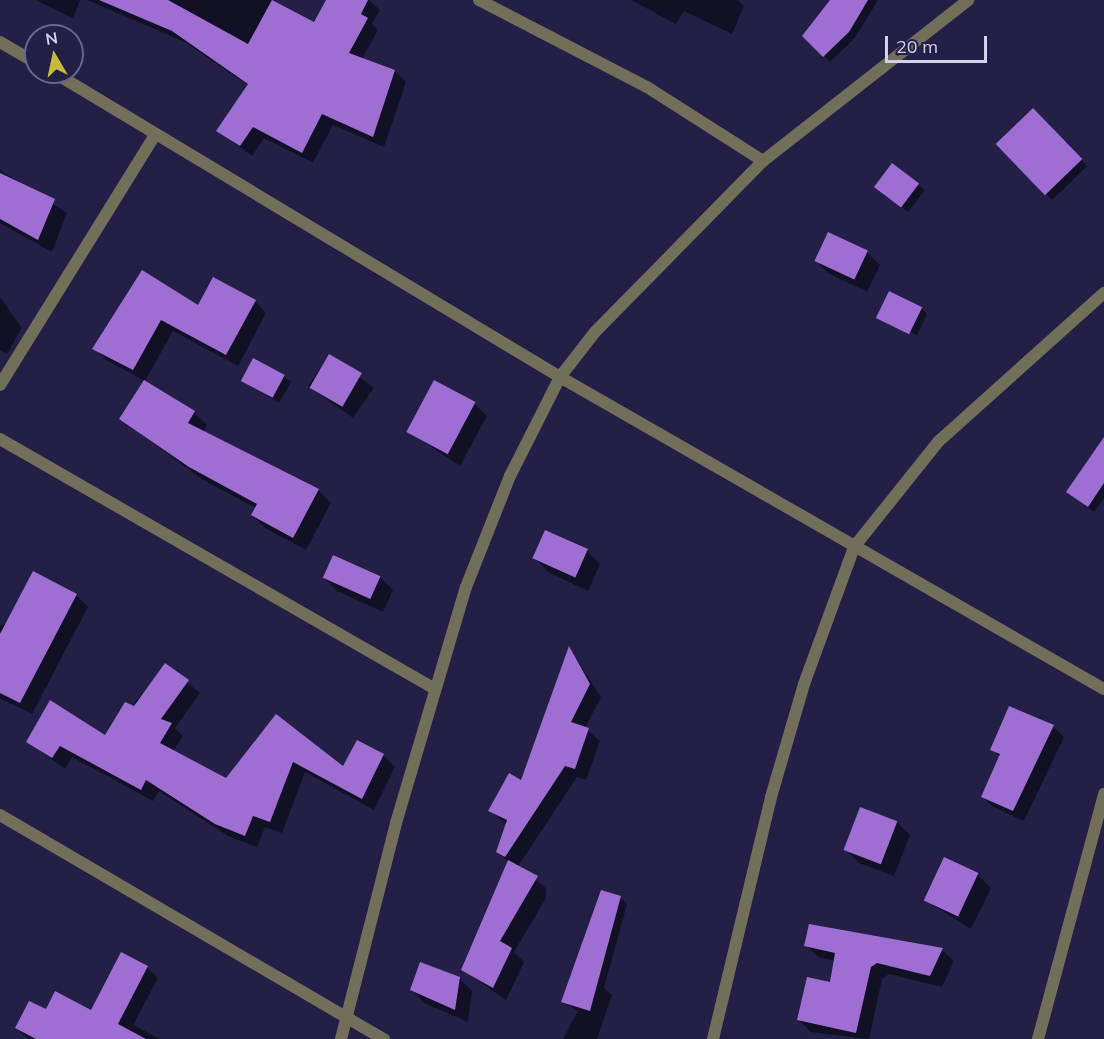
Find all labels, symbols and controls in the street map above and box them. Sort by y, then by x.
north arrow [24,24,84,84]
scale bar [888,24,990,62]
text: N [44,27,59,49]
text: 20 m [896,35,938,58]

